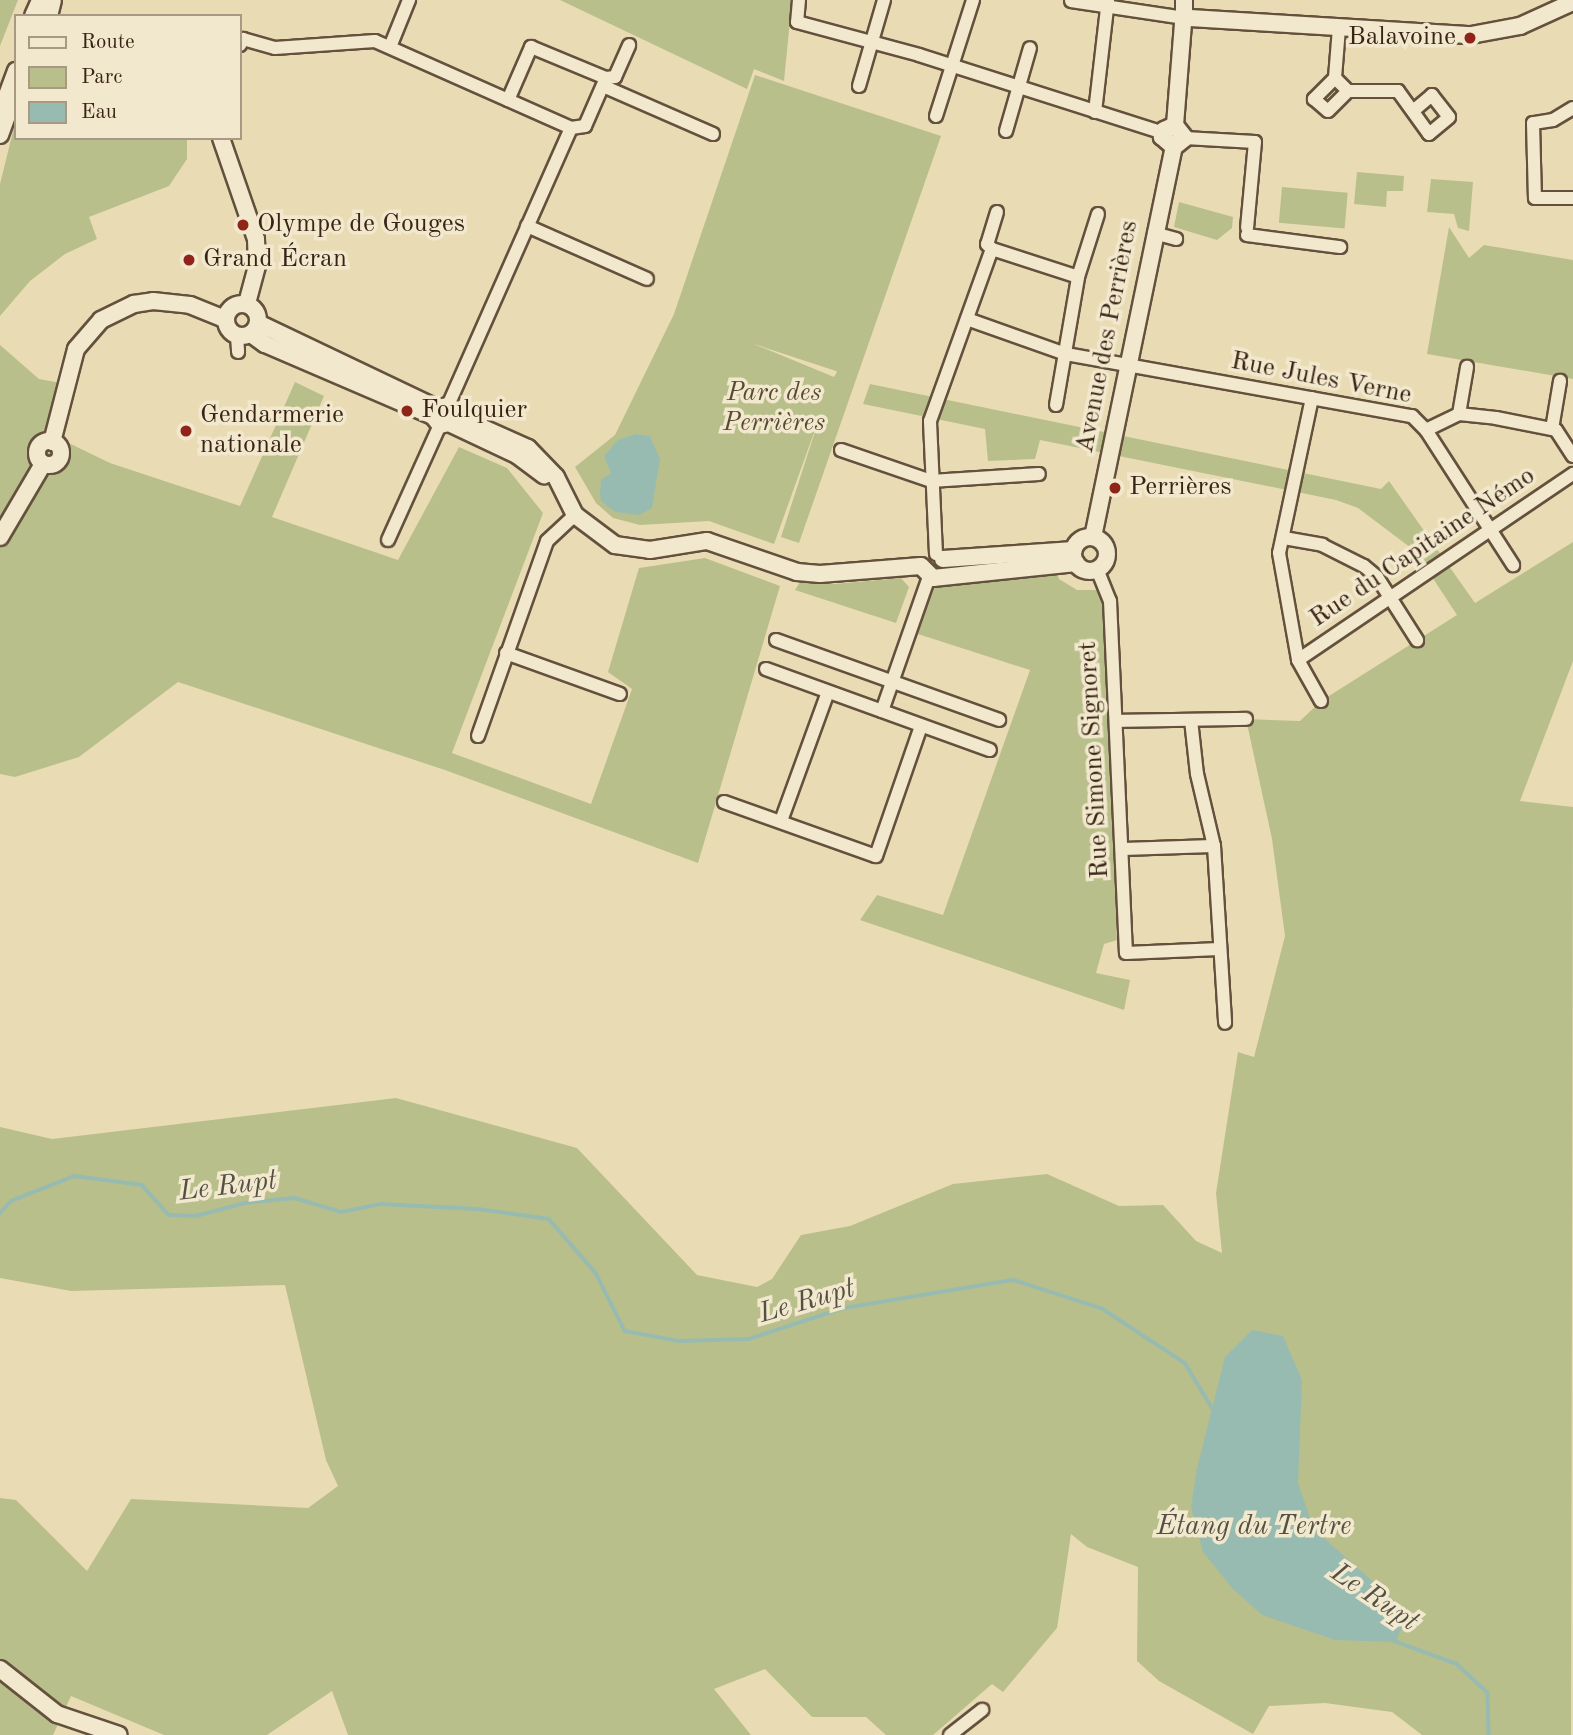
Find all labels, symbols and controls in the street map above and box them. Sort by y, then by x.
legend [14,14,242,140]
place label: Balavoine [1348,22,1456,54]
marker: Balavoine [1462,30,1478,46]
text: Route [81,32,135,53]
text: Parc [81,67,123,88]
text: Eau [81,102,117,123]
place label: Olympe de Gouges [257,209,465,241]
marker: Olympe de Gouges [235,217,251,233]
street label: Avenue des Perrières [1070,218,1146,456]
place label: Grand Écran [203,244,347,276]
marker: Grand Écran [181,252,197,268]
street label: Rue Jules Verne [1228,346,1414,412]
park label: Parc des Perrières [723,378,825,440]
place label: Foulquier [421,395,527,427]
place label: Gendarmerie nationale [200,400,344,462]
marker: Foulquier [399,403,415,419]
marker: Gendarmerie nationale [178,423,194,439]
street label: Rue du Capitaine Némo [1304,461,1542,635]
place label: Perrières [1129,472,1231,504]
marker: Perrières [1107,480,1123,496]
street label: Rue Simone Signoret [1073,641,1117,879]
water label: Le Rupt [177,1164,279,1210]
water label: Le Rupt [755,1272,859,1332]
water label: Étang du Tertre [1157,1510,1351,1544]
water label: Le Rupt [1324,1556,1424,1640]

